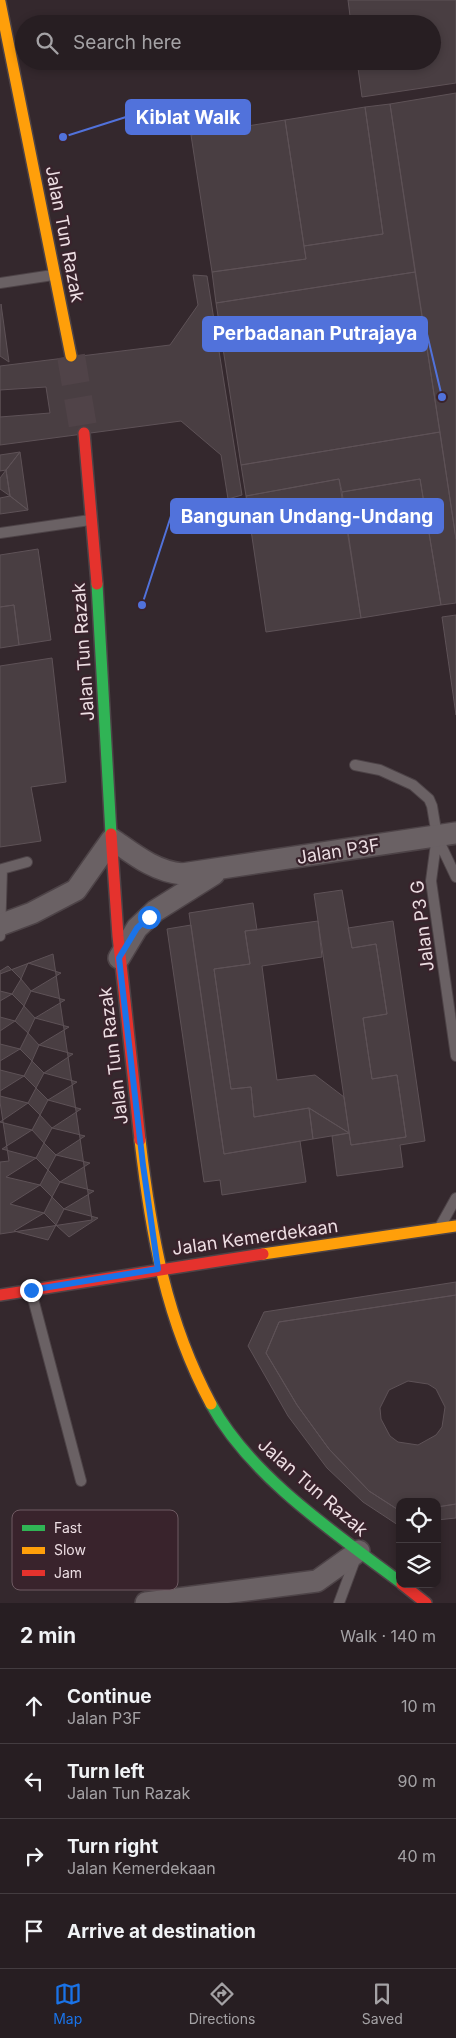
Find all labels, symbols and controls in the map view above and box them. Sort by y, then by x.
search box [15,15,441,70]
icon: search [33,29,61,57]
text: Search here [73,31,182,54]
callout: Kiblat Walk [126,100,250,134]
text: Kiblat Walk [136,106,240,129]
street label: Jalan Tun Razak [41,164,89,304]
callout: Perbadanan Putrajaya [203,317,427,351]
text: Perbadanan Putrajaya [213,322,417,345]
callout: Bangunan Undang-Undang [171,499,443,533]
text: Bangunan Undang-Undang [181,505,433,528]
street label: Jalan Tun Razak [68,582,98,722]
street label: Jalan P3F [295,834,381,868]
street label: Jalan P3 G [406,879,438,973]
route start [138,906,161,929]
street label: Jalan Tun Razak [94,986,132,1126]
street label: Jalan Kemerdekaan [171,1215,339,1259]
route end [20,1279,43,1302]
street label: Jalan Tun Razak [254,1434,372,1541]
map controls [396,1498,441,1588]
button: locate [396,1498,441,1543]
legend [12,1510,178,1590]
text: Fast [54,1519,82,1536]
text: Slow [54,1541,86,1558]
button: layers [396,1543,441,1588]
text: Jam [54,1564,82,1581]
text: 2 min [20,1623,76,1648]
text: Walk · 140 m [340,1626,436,1646]
text: Continue [67,1685,152,1708]
icon: ahead [20,1692,48,1720]
text: 10 m [401,1696,436,1716]
text: Jalan P3F [67,1708,141,1728]
text: Turn left [67,1760,145,1783]
icon: left [20,1767,48,1795]
text: 90 m [397,1771,436,1791]
text: Jalan Tun Razak [67,1783,190,1803]
text: Turn right [67,1835,158,1858]
icon: right [20,1842,48,1870]
text: 40 m [397,1846,436,1866]
text: Jalan Kemerdekaan [67,1858,216,1878]
icon: arrive [20,1917,48,1945]
text: Arrive at destination [67,1920,256,1943]
tab: Map [53,1980,82,2027]
tab: Directions [189,1980,255,2027]
tab: Saved [362,1980,403,2027]

